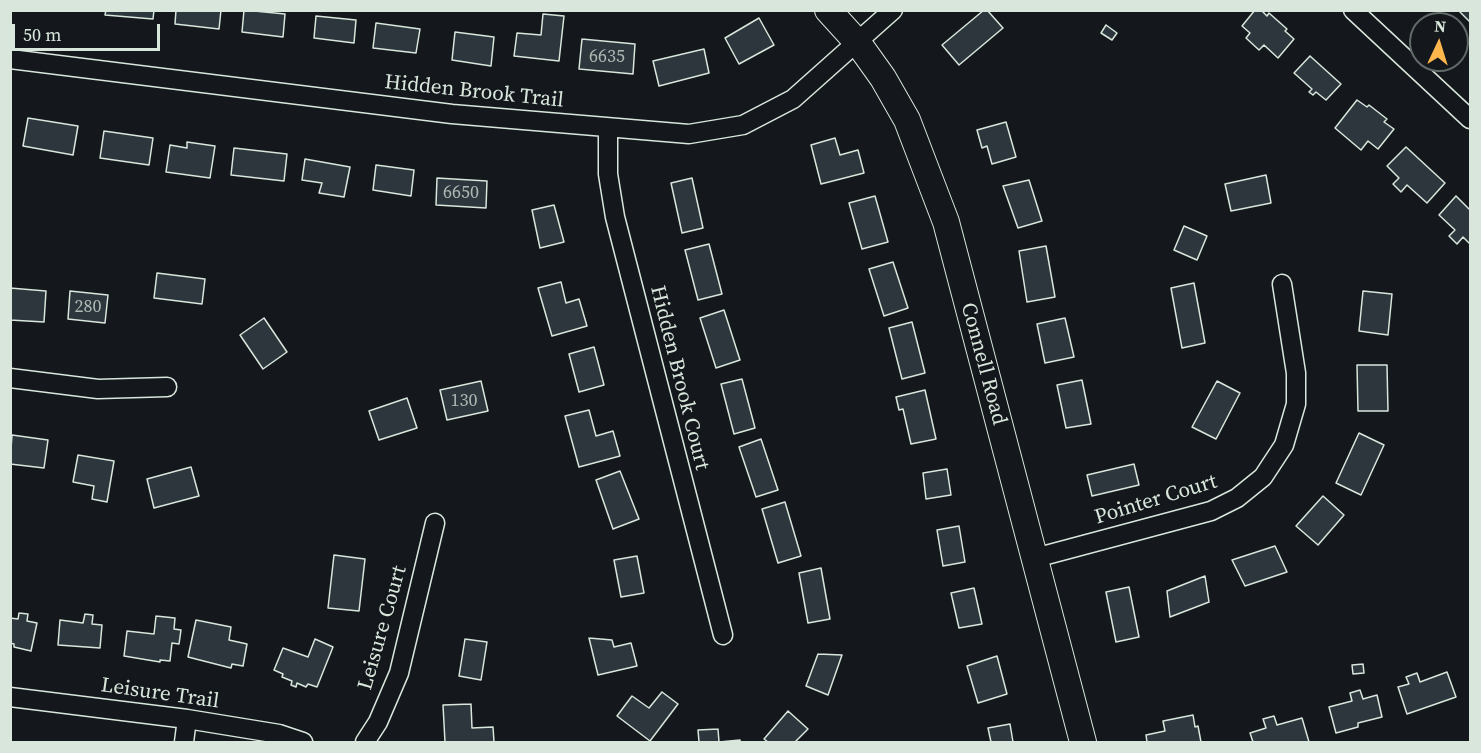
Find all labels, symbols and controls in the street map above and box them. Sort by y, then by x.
scale bar [15,12,164,50]
north arrow [1409,12,1469,72]
text: N [1434,15,1447,37]
text: 50 m [23,22,61,47]
house number: 6635 [589,46,625,68]
street label: Hidden Brook Trail [383,70,565,114]
house number: 6650 [443,182,479,204]
street label: Hidden Brook Court [644,283,714,473]
house number: 280 [75,296,101,318]
street label: Connell Road [955,300,1011,428]
house number: 130 [451,390,477,412]
street label: Pointer Court [1092,469,1220,531]
street label: Leisure Court [353,563,413,693]
street label: Leisure Trail [99,673,221,715]

